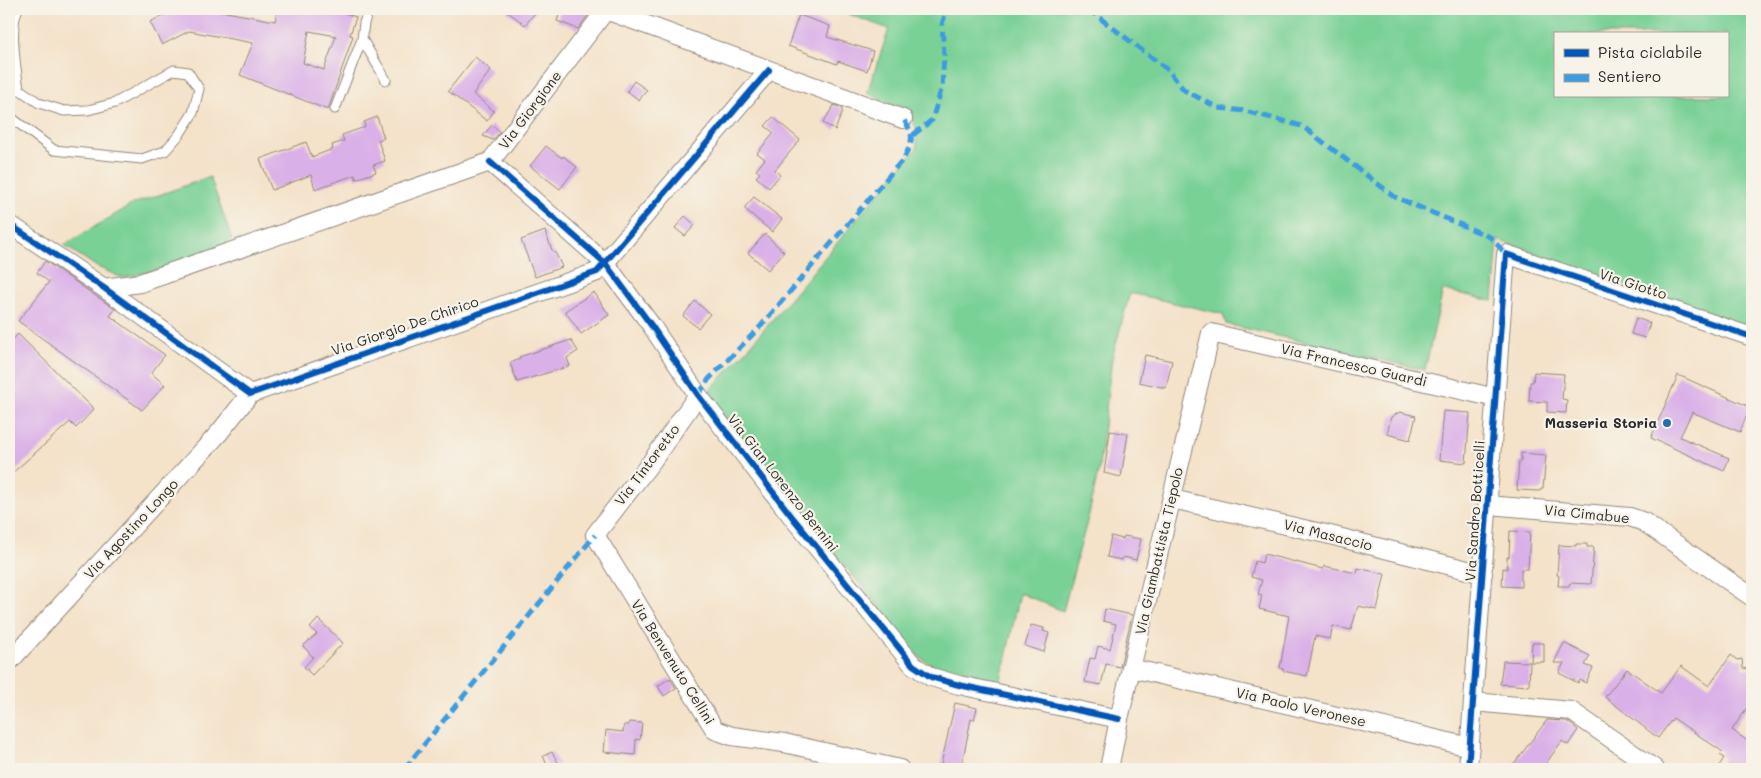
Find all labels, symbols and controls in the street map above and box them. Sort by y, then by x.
legend [1554,32,1728,98]
text: Pista ciclabile [1598,42,1702,62]
text: Sentiero [1598,66,1661,86]
street label: Via Giorgione [494,67,565,153]
street label: Via Giotto [1597,264,1669,303]
street label: Via Giorgio De Chirico [329,291,481,360]
street label: Via Francesco Guardi [1279,338,1429,391]
street label: Via Gian Lorenzo Bernini [723,410,843,556]
place label: Masseria Storia [1545,413,1657,432]
marker: Masseria Storia [1661,417,1673,429]
street label: Via Tintoretto [610,420,683,509]
street label: Via Sandro Botticelli [1460,440,1489,582]
street label: Via Giambattista Tiepolo [1130,465,1187,636]
street label: Via Agostino Longo [79,475,182,583]
street label: Via Cimabue [1543,500,1631,527]
street label: Via Masaccio [1282,514,1375,555]
street label: Via Benvenuto Cellini [627,596,720,728]
street label: Via Paolo Veronese [1234,682,1368,731]

